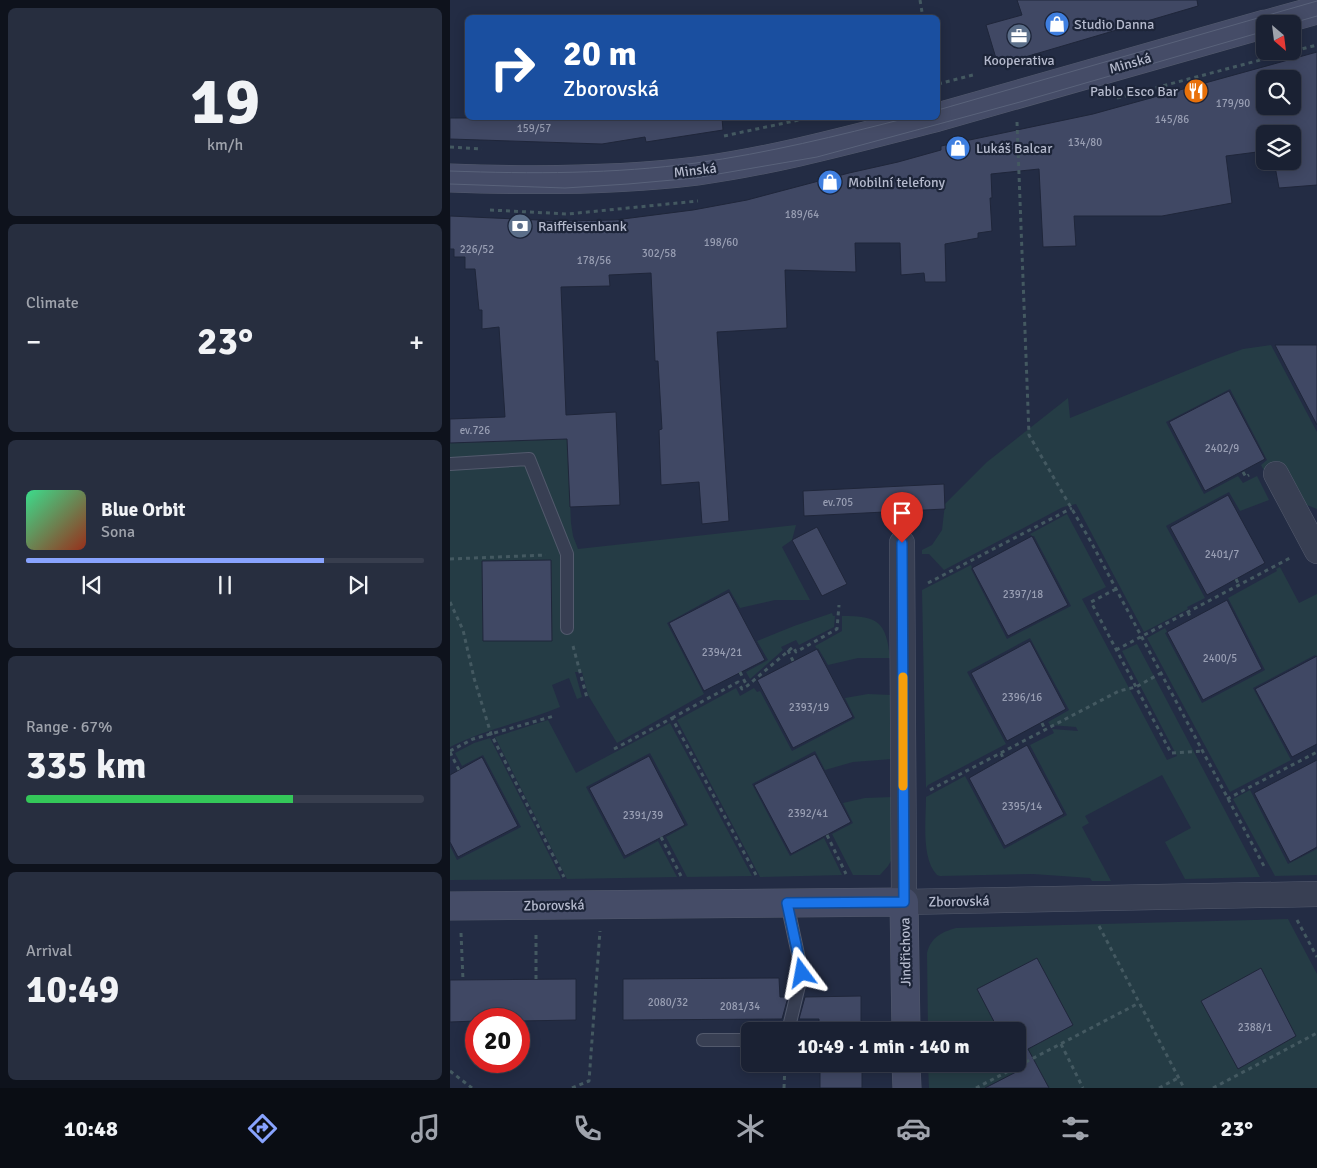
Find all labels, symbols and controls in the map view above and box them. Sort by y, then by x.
shop icon: Studio Danna [1044,11,1070,37]
north arrow [1256,15,1301,60]
map controls [1256,15,1301,170]
place label: Studio Danna [1074,16,1154,33]
office icon: Kooperativa [1006,23,1032,49]
text: 20 m [563,32,637,75]
icon: right [480,35,545,100]
street label: Minská [1107,49,1153,78]
place label: Kooperativa [983,52,1055,69]
text: 19 [190,62,260,142]
button: search [1256,70,1301,115]
text: Zborovská [563,75,659,102]
restaurant icon: Pablo Esco Bar [1183,78,1209,104]
place label: Pablo Esco Bar [1090,83,1179,100]
house number: 179/90 [1216,97,1250,110]
house number: 145/86 [1155,113,1189,126]
house number: 159/57 [517,122,551,135]
button: layers [1256,125,1301,170]
text: km/h [207,135,243,155]
shop icon: Lukáš Balcar [945,135,971,161]
house number: 134/80 [1068,136,1102,149]
place label: Lukáš Balcar [976,140,1053,157]
street label: Minská [673,159,717,182]
shop icon: Mobilní telefony [817,169,843,195]
place label: Mobilní telefony [848,174,945,191]
house number: 189/64 [785,208,819,221]
bank icon: Raiffeisenbank [507,213,533,239]
place label: Raiffeisenbank [538,218,627,235]
house number: 198/60 [704,236,738,249]
house number: 226/52 [460,243,494,256]
house number: 302/58 [642,247,676,260]
house number: 178/56 [577,254,611,267]
text: Climate [26,293,79,313]
text: 23° [197,318,253,365]
text: − [26,325,41,359]
text: + [409,325,424,359]
house number: ev.726 [460,424,490,437]
house number: 2402/9 [1205,442,1239,455]
pin [881,492,923,543]
house number: ev.705 [823,496,853,509]
text: Blue Orbit [101,498,185,522]
icon: arrive [888,499,916,527]
text: Sona [101,522,135,542]
house number: 2401/7 [1205,548,1239,561]
icon: previous [78,571,106,599]
icon: pause [211,571,239,599]
icon: next [344,571,372,599]
house number: 2397/18 [1003,588,1043,601]
house number: 2394/21 [702,646,742,659]
house number: 2400/5 [1203,652,1237,665]
house number: 2396/16 [1002,691,1042,704]
house number: 2393/19 [789,701,829,714]
text: Range · 67% [26,717,112,737]
text: 335 km [26,742,147,789]
house number: 2395/14 [1002,800,1042,813]
house number: 2392/41 [788,807,828,820]
house number: 2391/39 [623,809,663,822]
street label: Zborovská [928,892,990,911]
street label: Zborovská [523,896,585,915]
street label: Jindřichova [896,917,915,987]
text: Arrival [26,941,72,961]
position arrow [775,946,827,998]
text: 10:49 [26,966,119,1013]
house number: 2080/32 [648,996,688,1009]
house number: 2081/34 [720,1000,760,1013]
speed limit sign: 20 [465,1008,530,1073]
house number: 2388/1 [1238,1021,1272,1034]
text: 10:49 · 1 min · 140 m [797,1035,970,1059]
icon: directions [245,1111,280,1146]
icon: music [408,1111,443,1146]
icon: phone [570,1111,605,1146]
icon: climate [733,1111,768,1146]
icon: car [896,1111,931,1146]
icon: filters [1058,1111,1093,1146]
text: 10:48 [64,1115,118,1142]
text: 23° [1221,1115,1253,1142]

